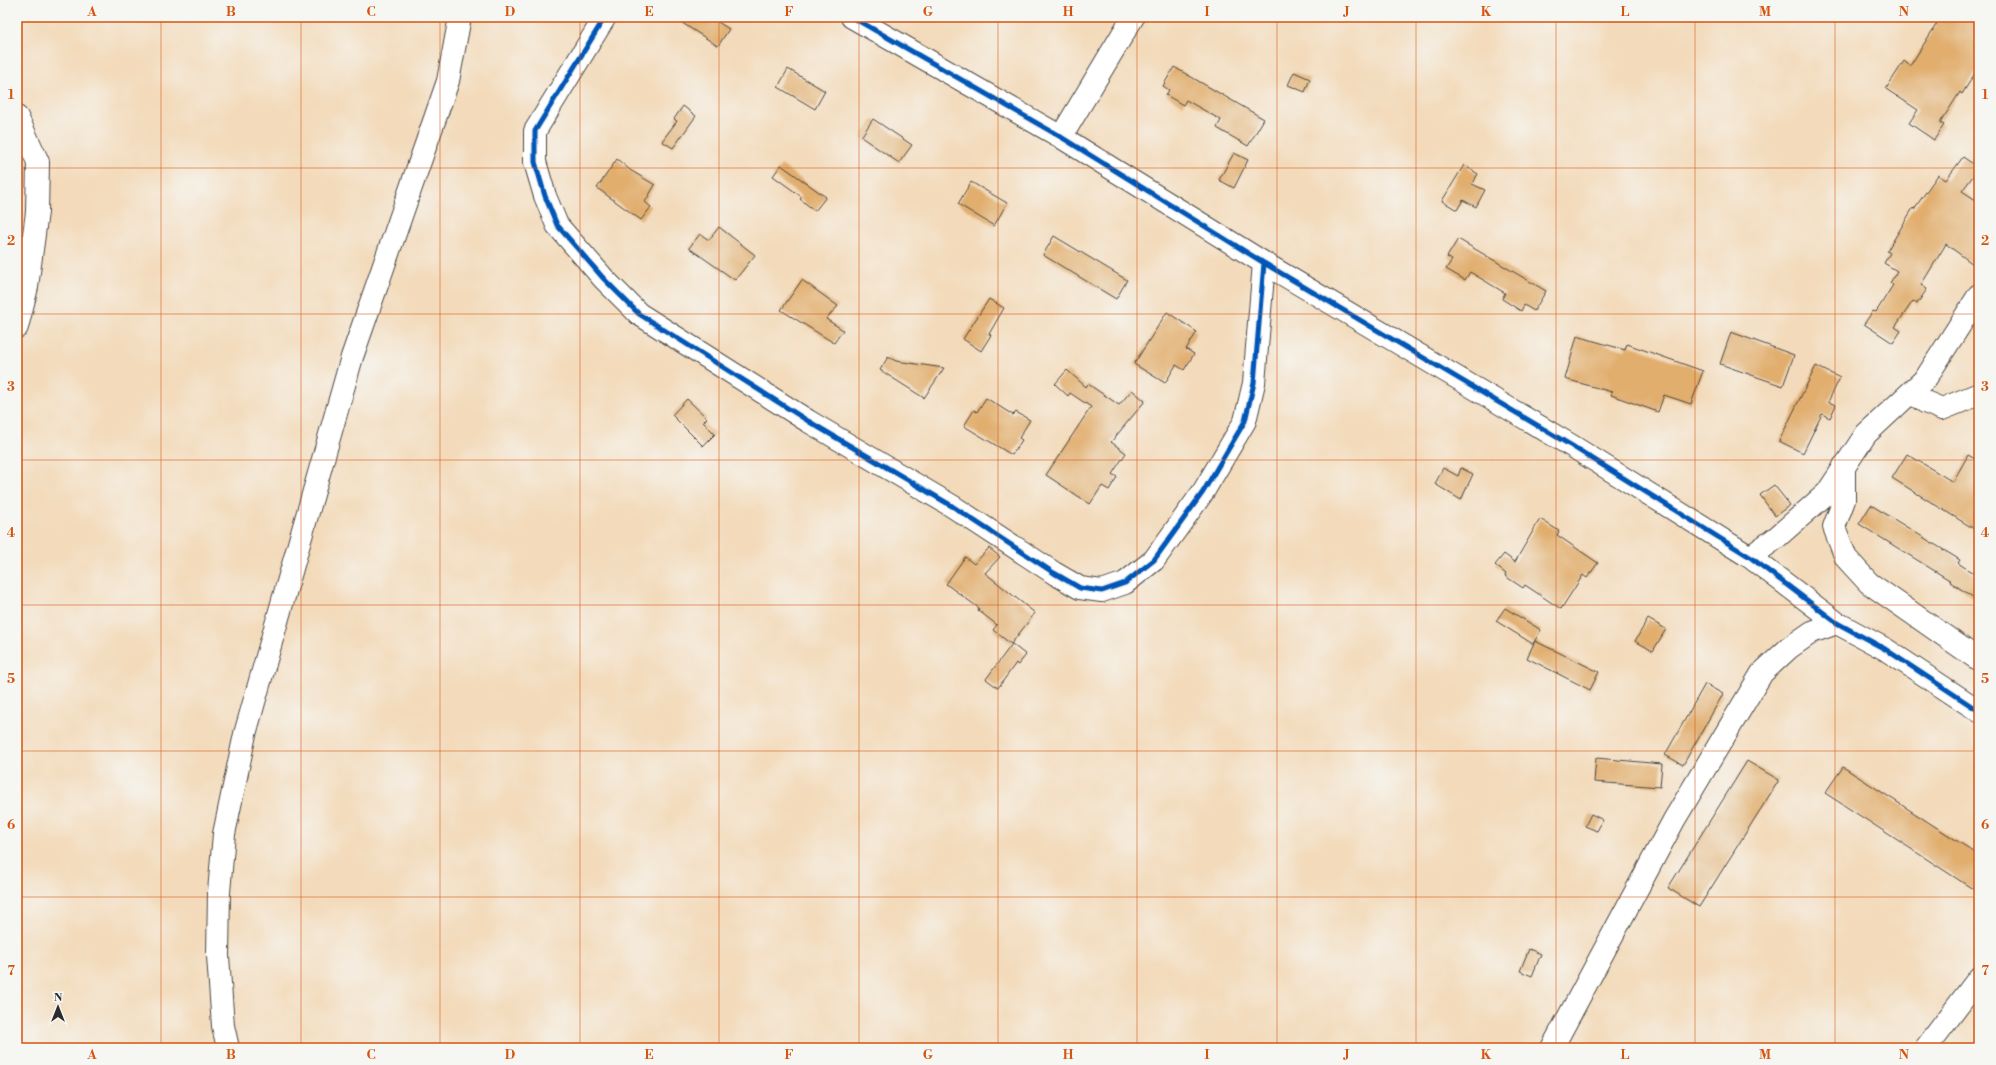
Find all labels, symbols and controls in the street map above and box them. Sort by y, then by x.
text: A [86,4,97,20]
text: B [226,4,236,20]
text: C [366,4,376,20]
text: D [505,4,515,20]
text: E [644,4,654,20]
text: F [784,4,794,20]
text: G [923,4,934,20]
text: H [1063,4,1074,20]
text: I [1204,4,1210,20]
text: J [1342,4,1350,20]
text: K [1481,4,1492,20]
text: L [1621,4,1630,20]
text: M [1759,4,1771,20]
text: N [1899,4,1910,20]
text: 1 [8,87,15,103]
text: 1 [1982,87,1989,103]
text: 2 [7,233,15,249]
text: 2 [1981,233,1989,249]
text: 3 [7,379,15,395]
text: 3 [1981,379,1989,395]
text: 4 [7,525,16,541]
text: 4 [1981,525,1990,541]
text: 5 [7,671,15,687]
text: 5 [1981,671,1989,687]
text: 6 [7,817,15,833]
text: 6 [1981,817,1989,833]
text: 7 [7,963,15,979]
text: 7 [1981,963,1989,979]
north arrow [38,987,78,1027]
text: N [54,991,63,1005]
text: A [86,1047,97,1063]
text: B [226,1047,236,1063]
text: C [366,1047,376,1063]
text: D [505,1047,515,1063]
text: E [644,1047,654,1063]
text: F [784,1047,794,1063]
text: G [923,1047,934,1063]
text: H [1063,1047,1074,1063]
text: I [1204,1047,1210,1063]
text: J [1342,1047,1350,1063]
text: K [1481,1047,1492,1063]
text: L [1621,1047,1630,1063]
text: M [1759,1047,1771,1063]
text: N [1899,1047,1910,1063]

